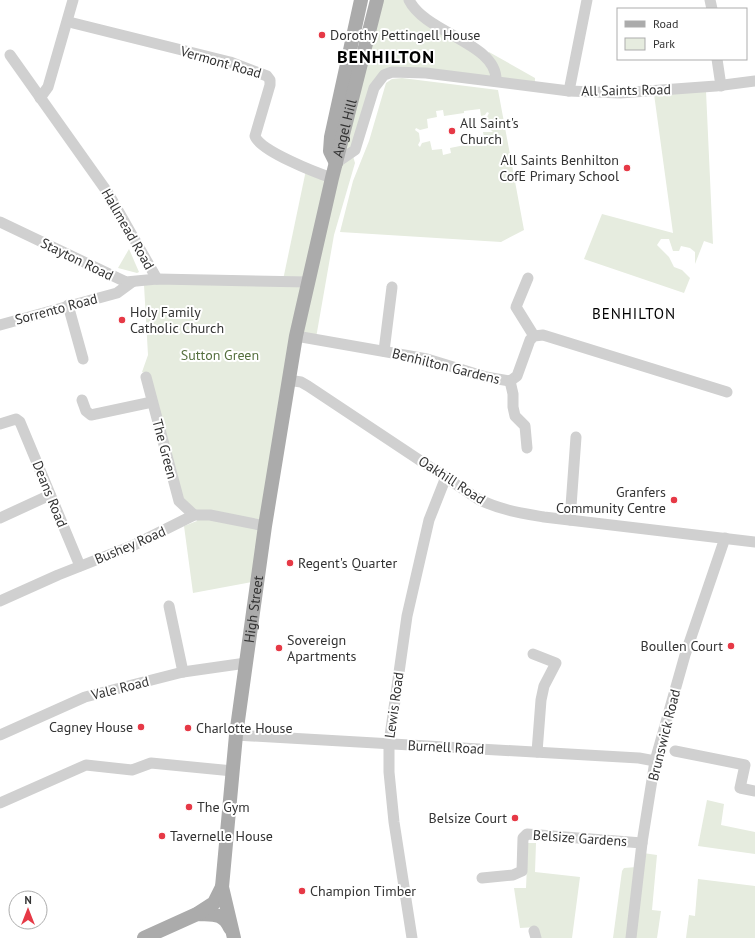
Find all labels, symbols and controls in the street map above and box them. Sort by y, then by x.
legend [617,8,747,60]
text: Road [653,16,678,31]
place label: Dorothy Pettingell House [330,26,480,44]
marker: Dorothy Pettingell House [317,30,327,40]
text: Park [653,36,675,51]
street label: Vermont Road [177,42,264,82]
district label: BENHILTON [337,45,435,68]
street label: All Saints Road [581,80,671,100]
street label: Angel Hill [329,97,361,159]
place label: All Saint's Church [460,114,519,148]
marker: All Saint's Church [447,126,457,136]
place label: All Saints Benhilton CofE Primary School [499,151,619,185]
marker: All Saints Benhilton CofE Primary School [622,163,632,173]
street label: Hallmead Road [97,185,159,273]
street label: Stayton Road [38,234,116,284]
street label: Sorrento Road [13,289,99,329]
place label: Holy Family Catholic Church [130,303,224,337]
district label: BENHILTON [592,304,676,323]
marker: Holy Family Catholic Church [117,315,127,325]
street label: Benhilton Gardens [390,344,502,388]
park label: Sutton Green [181,346,259,364]
street label: The Green [148,417,182,481]
street label: Oakhill Road [415,452,489,508]
street label: Deans Road [29,458,71,530]
place label: Granfers Community Centre [556,483,666,517]
marker: Granfers Community Centre [669,495,679,505]
street label: Bushey Road [92,522,168,568]
place label: Regent's Quarter [298,554,397,572]
marker: Regent's Quarter [285,558,295,568]
street label: High Street [240,574,267,644]
place label: Sovereign Apartments [287,631,357,665]
place label: Boullen Court [641,637,723,655]
marker: Boullen Court [726,641,736,651]
marker: Sovereign Apartments [274,643,284,653]
street label: Lewis Road [380,671,408,739]
street label: Vale Road [88,672,151,704]
street label: Brunswick Road [644,687,684,783]
place label: Cagney House [49,718,133,736]
place label: Charlotte House [196,719,293,737]
marker: Cagney House [136,722,146,732]
marker: Charlotte House [183,723,193,733]
street label: Burnell Road [407,736,485,758]
place label: The Gym [197,798,250,816]
marker: The Gym [184,802,194,812]
place label: Belsize Court [429,809,507,827]
marker: Belsize Court [510,813,520,823]
street label: Belsize Gardens [532,826,628,850]
place label: Tavernelle House [170,827,273,845]
marker: Tavernelle House [157,831,167,841]
place label: Champion Timber [310,882,416,900]
marker: Champion Timber [297,886,307,896]
north arrow [8,890,48,930]
text: N [24,893,32,907]

